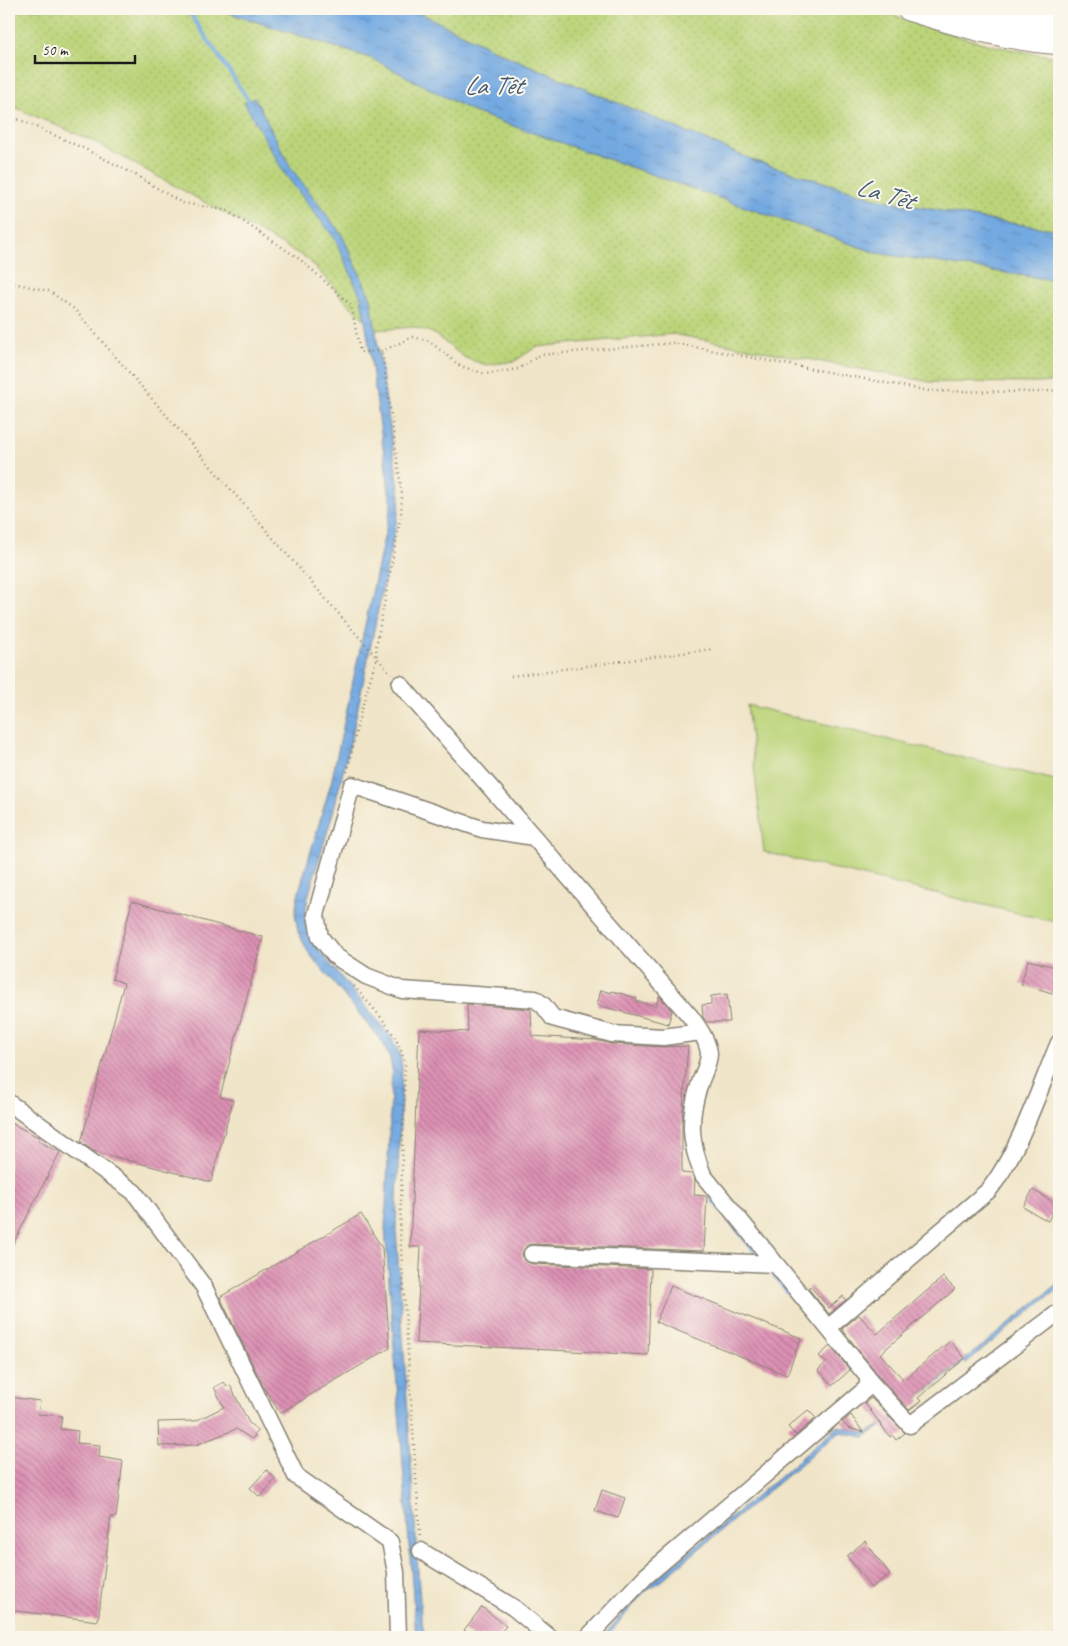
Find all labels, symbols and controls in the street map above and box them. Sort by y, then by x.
scale bar [35,32,135,64]
text: 50 m [42,41,69,60]
water label: La Têt [464,69,527,102]
water label: La Têt [853,170,922,219]

